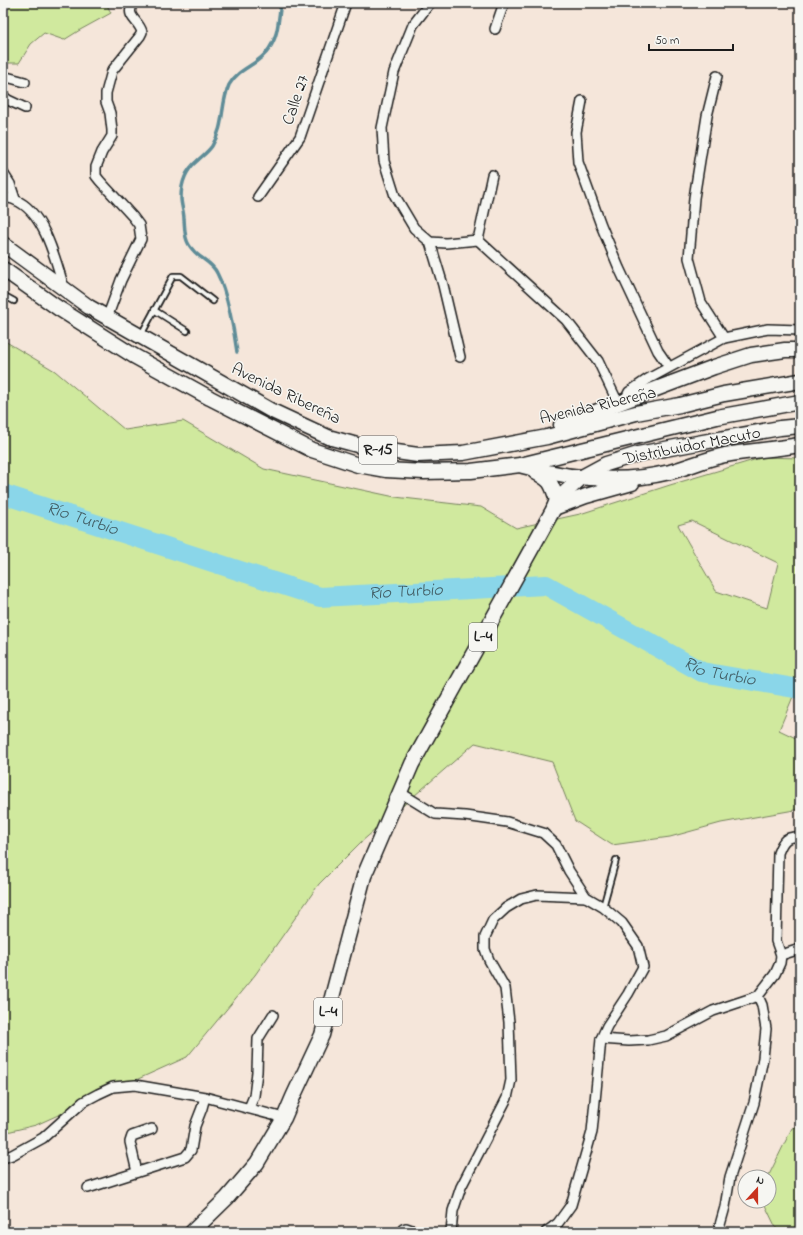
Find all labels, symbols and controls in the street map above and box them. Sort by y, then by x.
scale bar [649,26,733,52]
text: 50 m [655,32,679,50]
street label: Calle 27 [276,72,316,128]
street label: Avenida Ribereña [227,357,345,431]
street label: Avenida Ribereña [537,380,659,432]
street label: Distribuidor Macuto [620,420,763,472]
road number: R-15 [359,436,397,464]
water label: Río Turbio [43,496,122,544]
water label: Río Turbio [368,577,444,607]
road number: L-4 [469,623,497,651]
water label: Río Turbio [678,651,758,694]
road number: L-4 [314,998,342,1026]
north arrow [737,1169,777,1209]
text: N [754,1172,767,1189]

